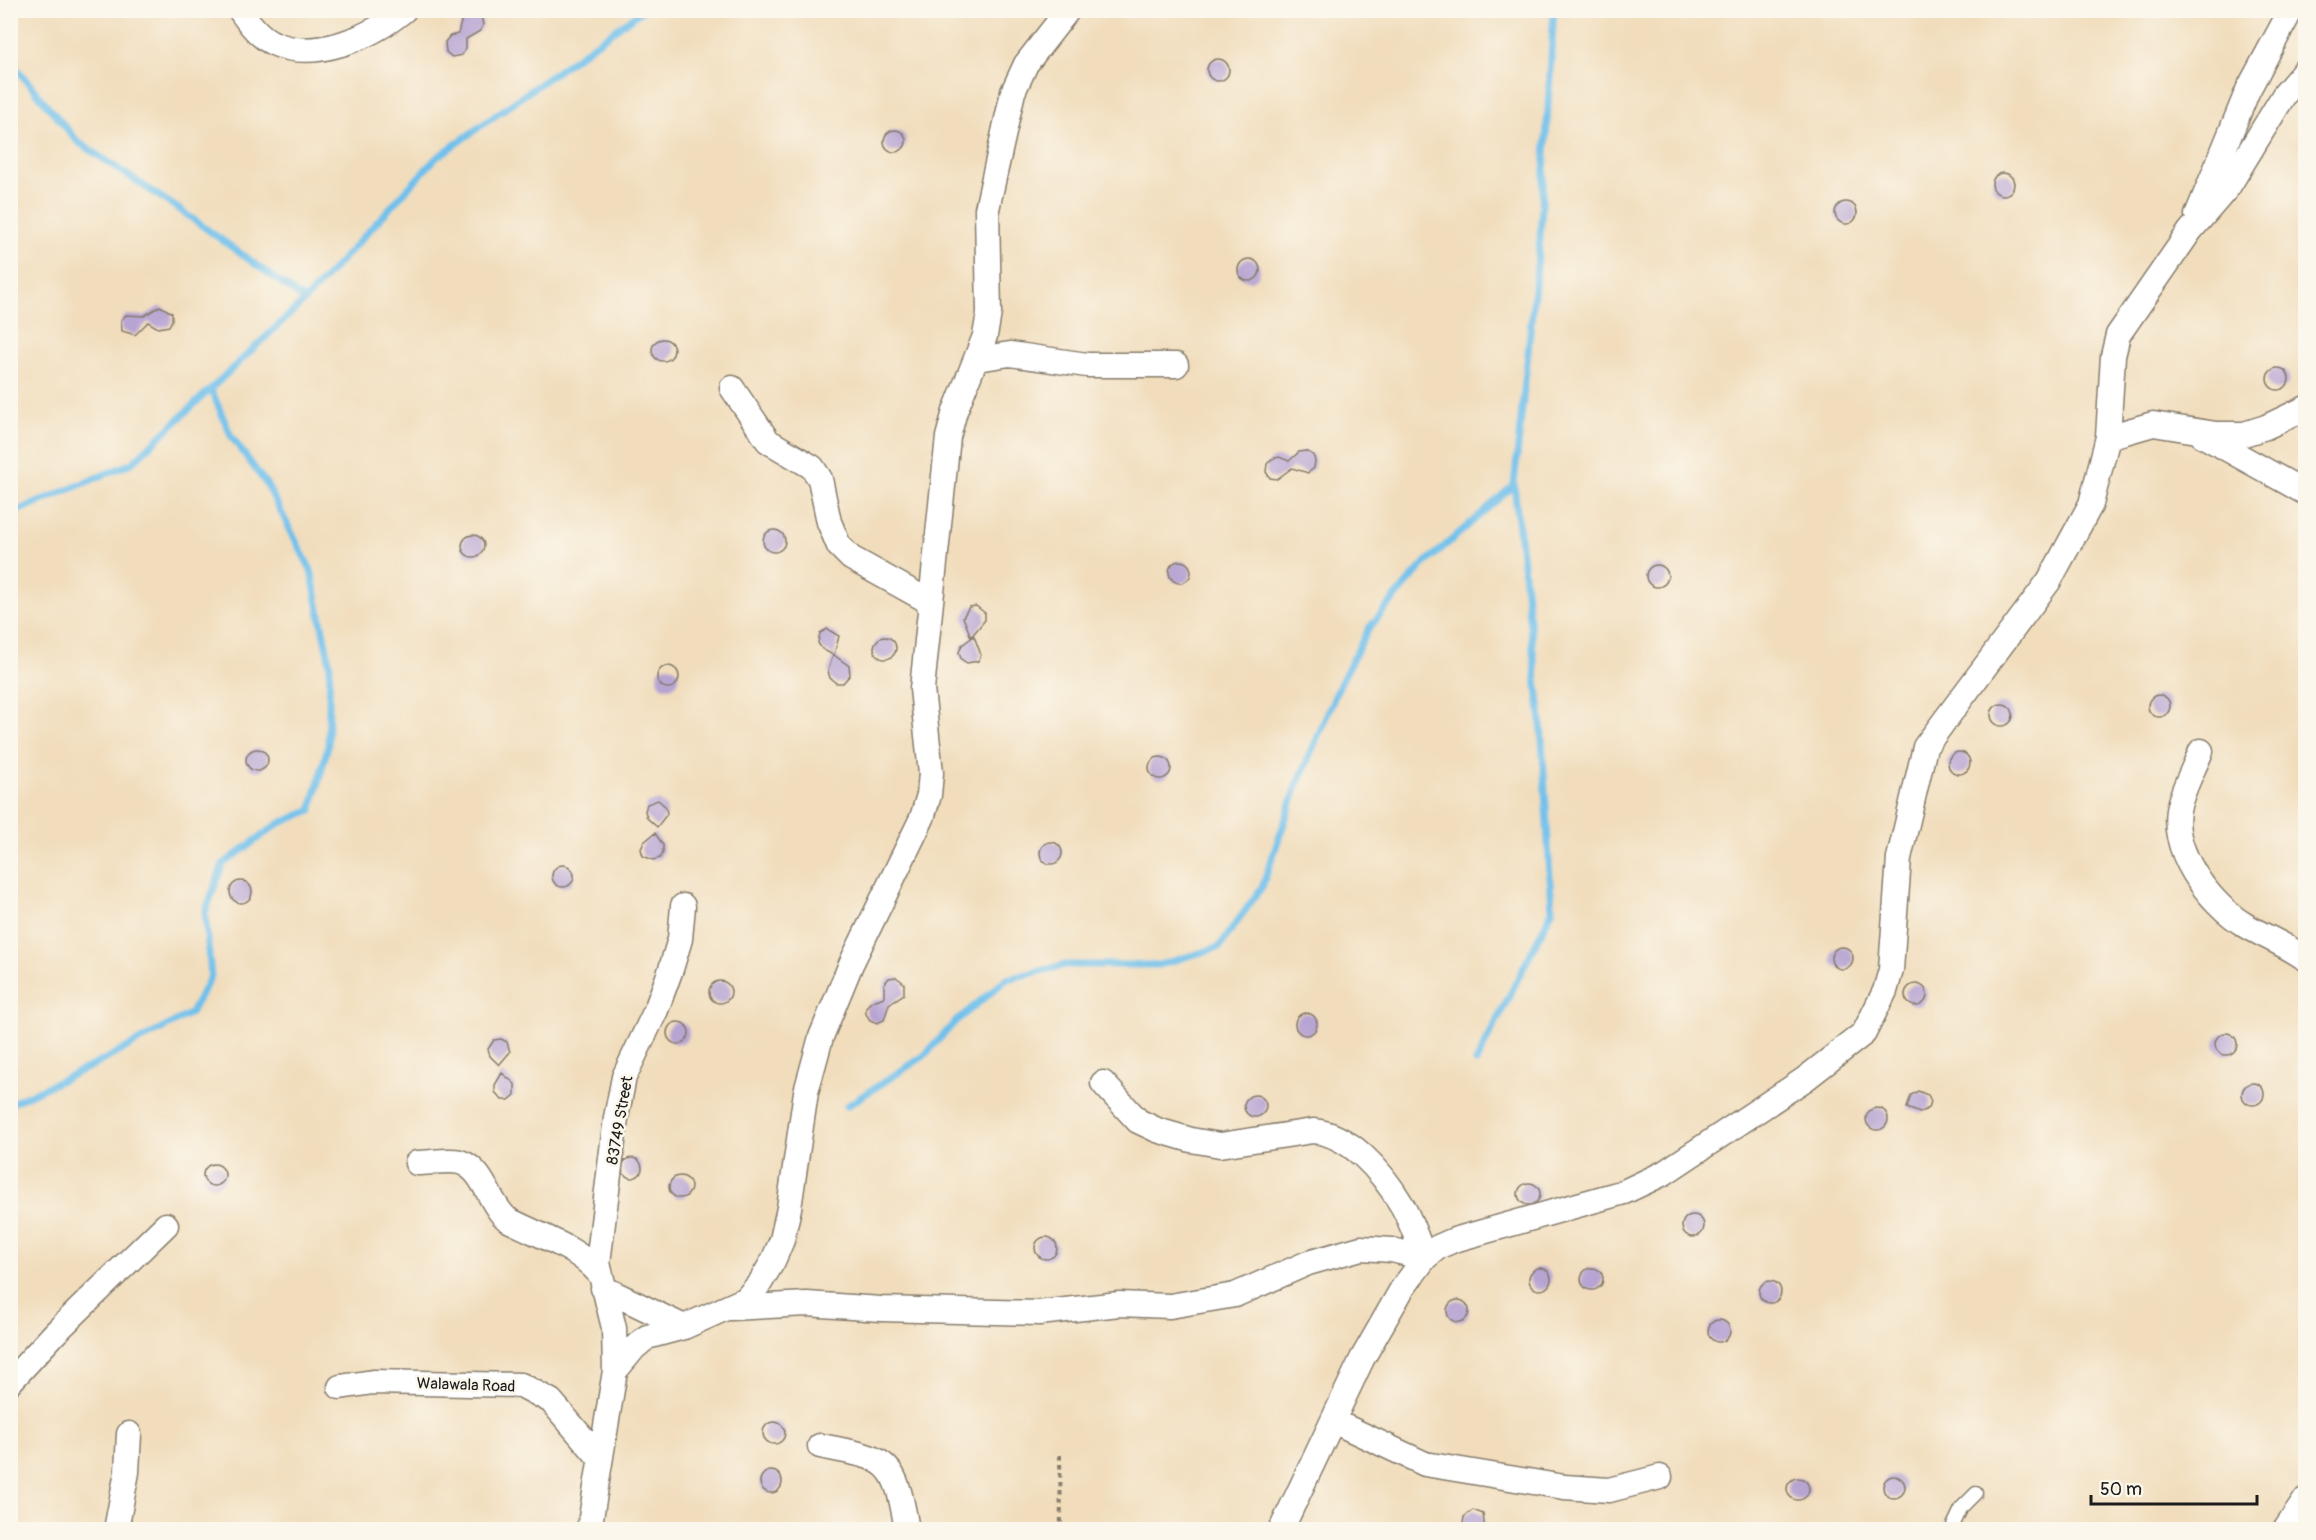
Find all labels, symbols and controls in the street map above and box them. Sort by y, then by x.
street label: 83749 Street [602,1074,638,1166]
street label: Walawala Road [416,1373,516,1397]
scale bar [2091,1468,2258,1506]
text: 50 m [2100,1478,2142,1501]

